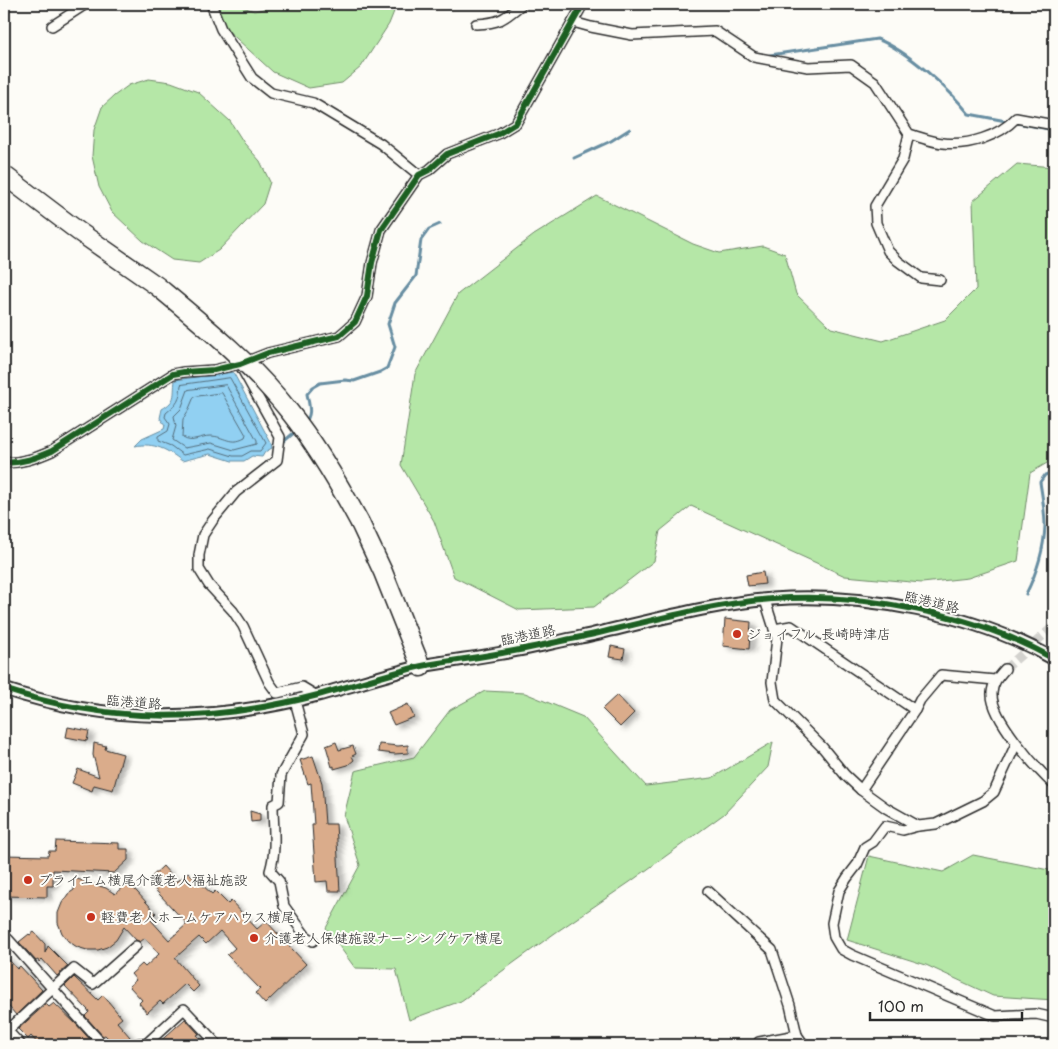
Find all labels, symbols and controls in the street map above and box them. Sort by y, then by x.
street label: 臨港道路 [902,585,962,618]
street label: 臨港道路 [498,618,557,651]
place label: ジョイフル 長崎時津店 [747,623,891,644]
marker: ジョイフル 長崎時津店 [731,628,743,640]
street label: 臨港道路 [105,689,163,714]
place label: プライエム横尾介護老人福祉施設 [38,869,247,890]
marker: プライエム横尾介護老人福祉施設 [22,874,34,886]
place label: 軽費老人ホームケアハウス横尾 [101,906,295,927]
marker: 軽費老人ホームケアハウス横尾 [85,911,97,923]
place label: 介護老人保健施設ナーシングケア横尾 [264,927,502,948]
marker: 介護老人保健施設ナーシングケア横尾 [248,932,260,944]
scale bar [870,989,1023,1021]
text: 100 m [878,994,924,1017]

